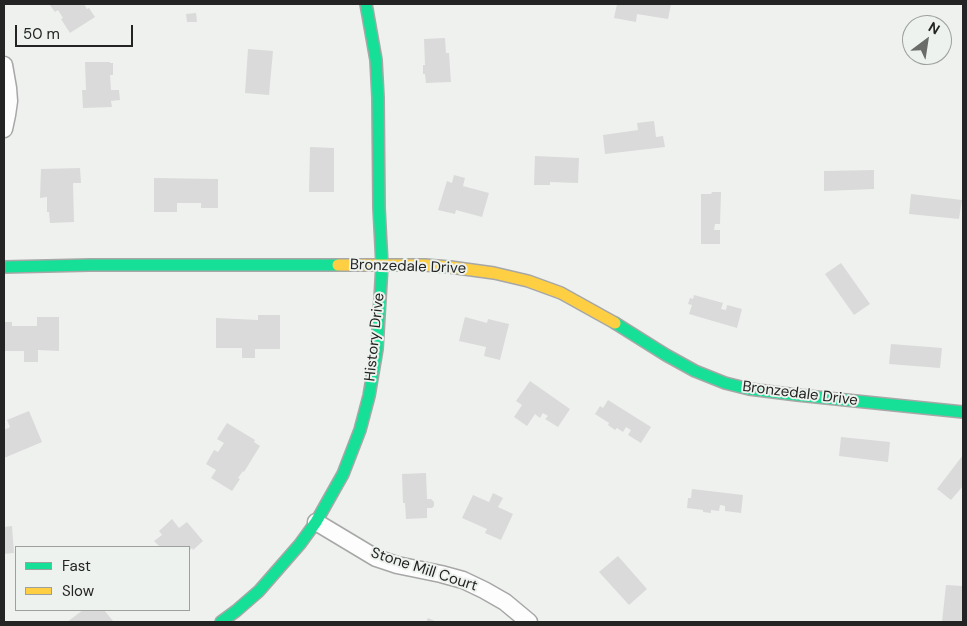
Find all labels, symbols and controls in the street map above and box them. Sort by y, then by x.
scale bar [18,15,135,47]
north arrow [902,15,952,65]
text: N [925,18,943,38]
text: 50 m [23,24,60,44]
street label: Bronzedale Drive [350,256,466,278]
street label: History Drive [361,292,389,382]
street label: Bronzedale Drive [741,378,859,410]
street label: Stone Mill Court [368,544,480,596]
legend [15,546,190,611]
text: Fast [62,556,91,576]
text: Slow [62,581,94,601]

